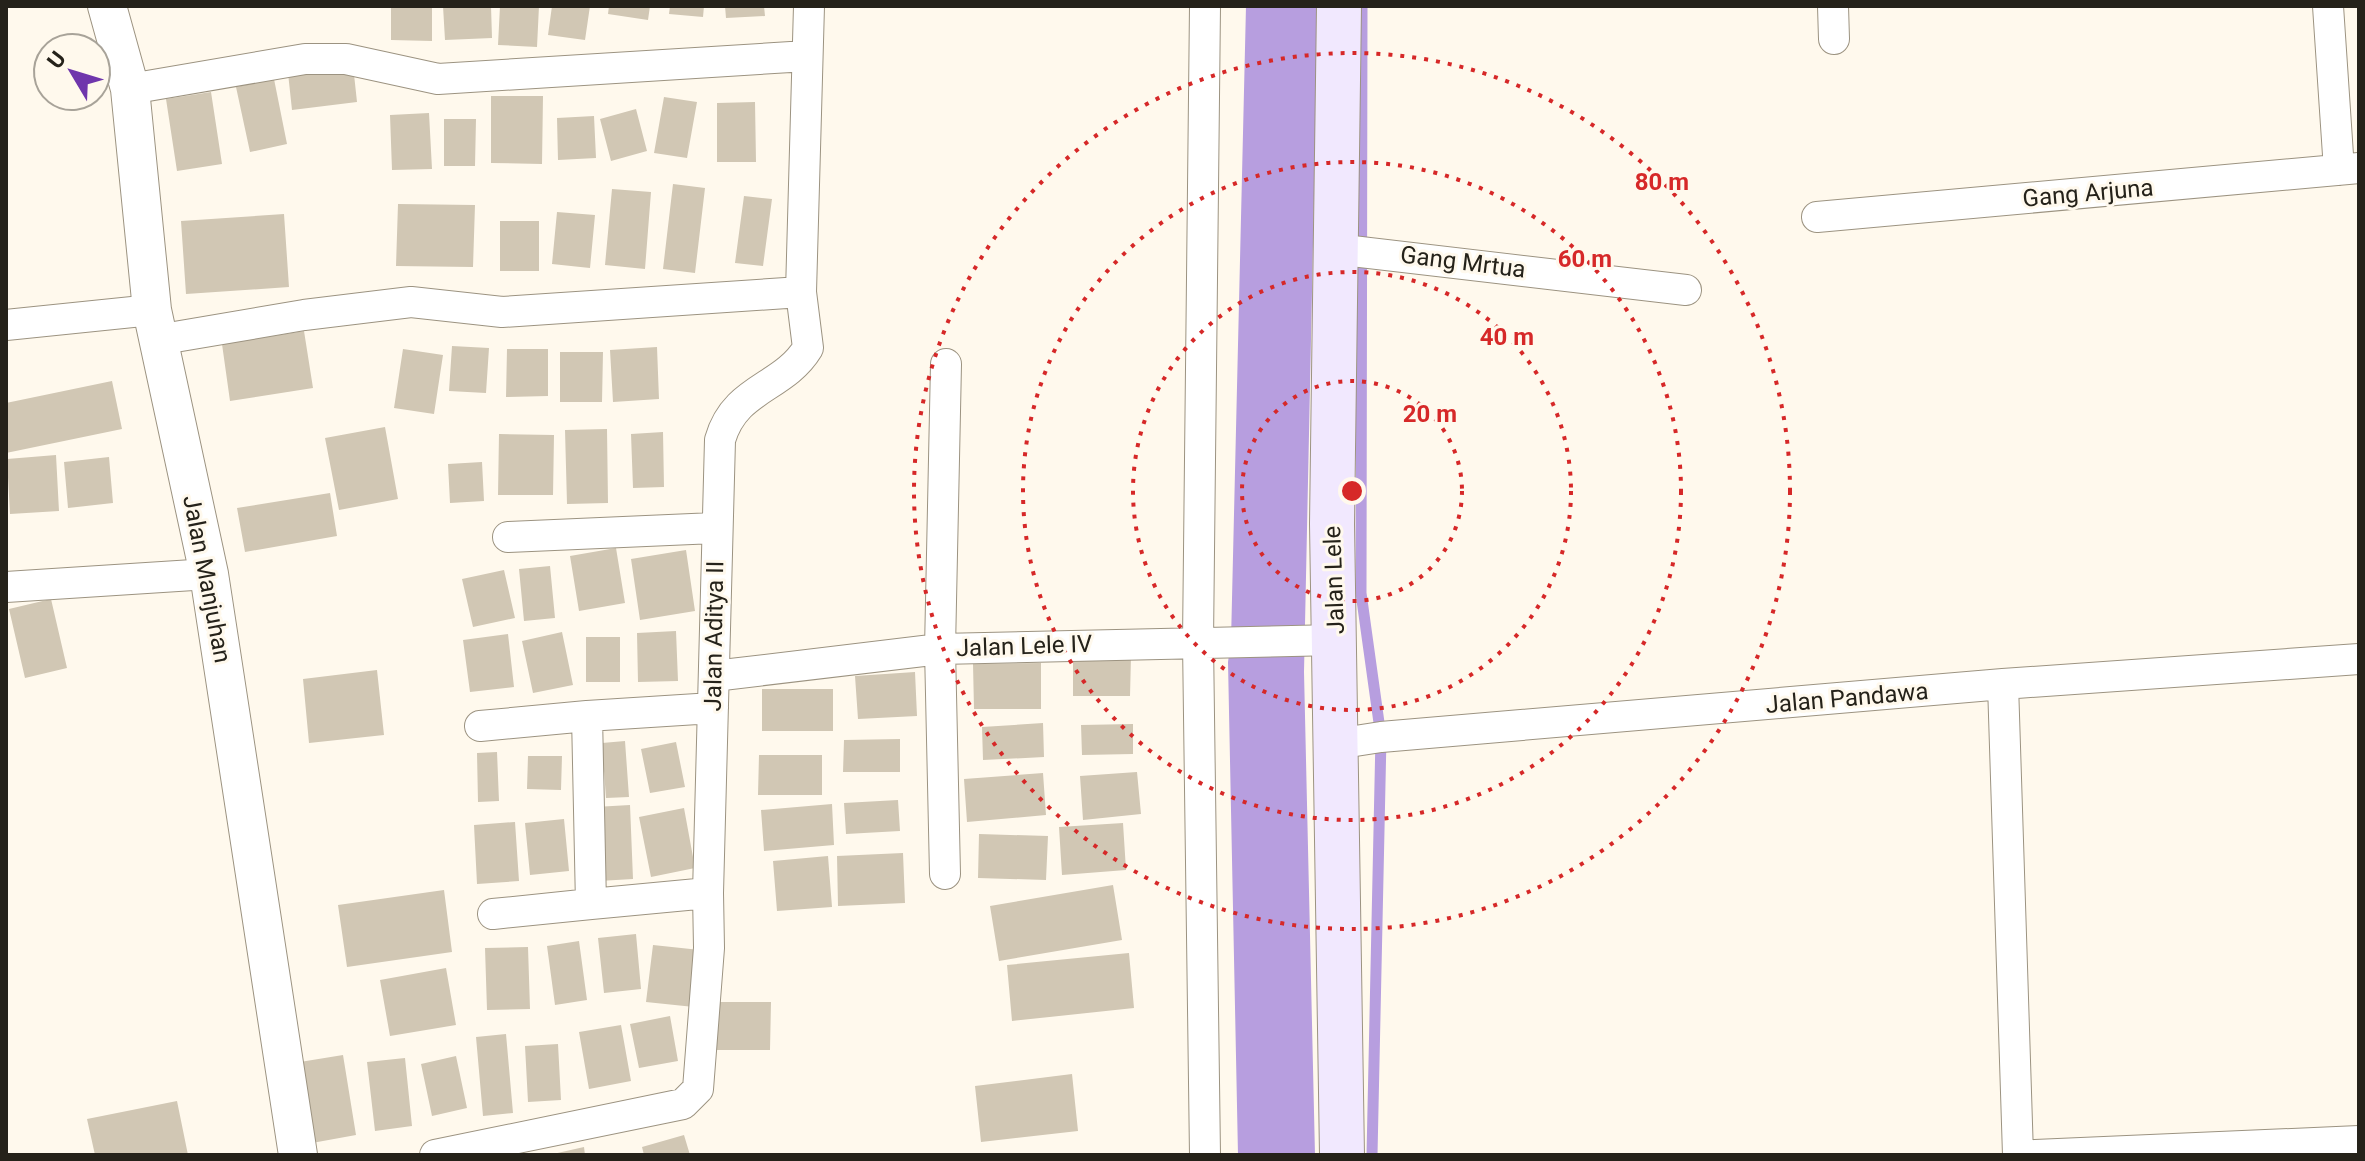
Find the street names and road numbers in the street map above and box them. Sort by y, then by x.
street label: Gang Arjuna [2021,173,2155,213]
street label: Gang Mrtua [1399,240,1527,284]
street label: Jalan Manjuhan [177,493,237,665]
street label: Jalan Lele [1318,525,1350,635]
street label: Jalan Aditya II [699,561,729,711]
street label: Jalan Lele IV [955,630,1093,662]
street label: Jalan Pandawa [1764,677,1930,719]

